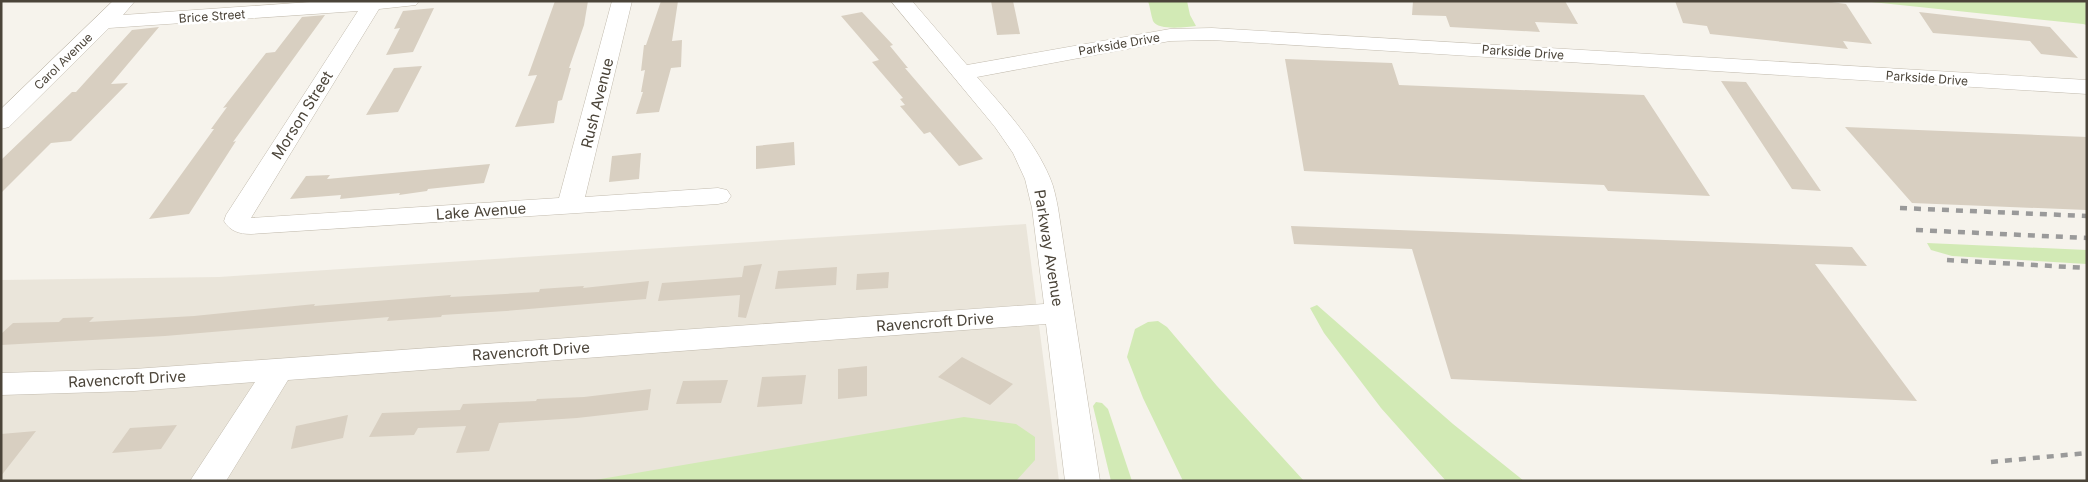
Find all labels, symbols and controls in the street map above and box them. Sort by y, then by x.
street label: Brice Street [178,6,246,26]
street label: Carol Avenue [31,29,95,93]
street label: Parkside Drive [1077,29,1161,59]
street label: Parkside Drive [1481,42,1565,62]
street label: Rush Avenue [577,56,617,150]
street label: Morson Street [267,67,337,163]
street label: Parkside Drive [1885,68,1969,88]
street label: Parkway Avenue [1030,188,1068,308]
street label: Lake Avenue [435,198,527,224]
street label: Ravencroft Drive [876,308,994,336]
street label: Ravencroft Drive [472,337,590,365]
street label: Ravencroft Drive [68,366,186,392]

